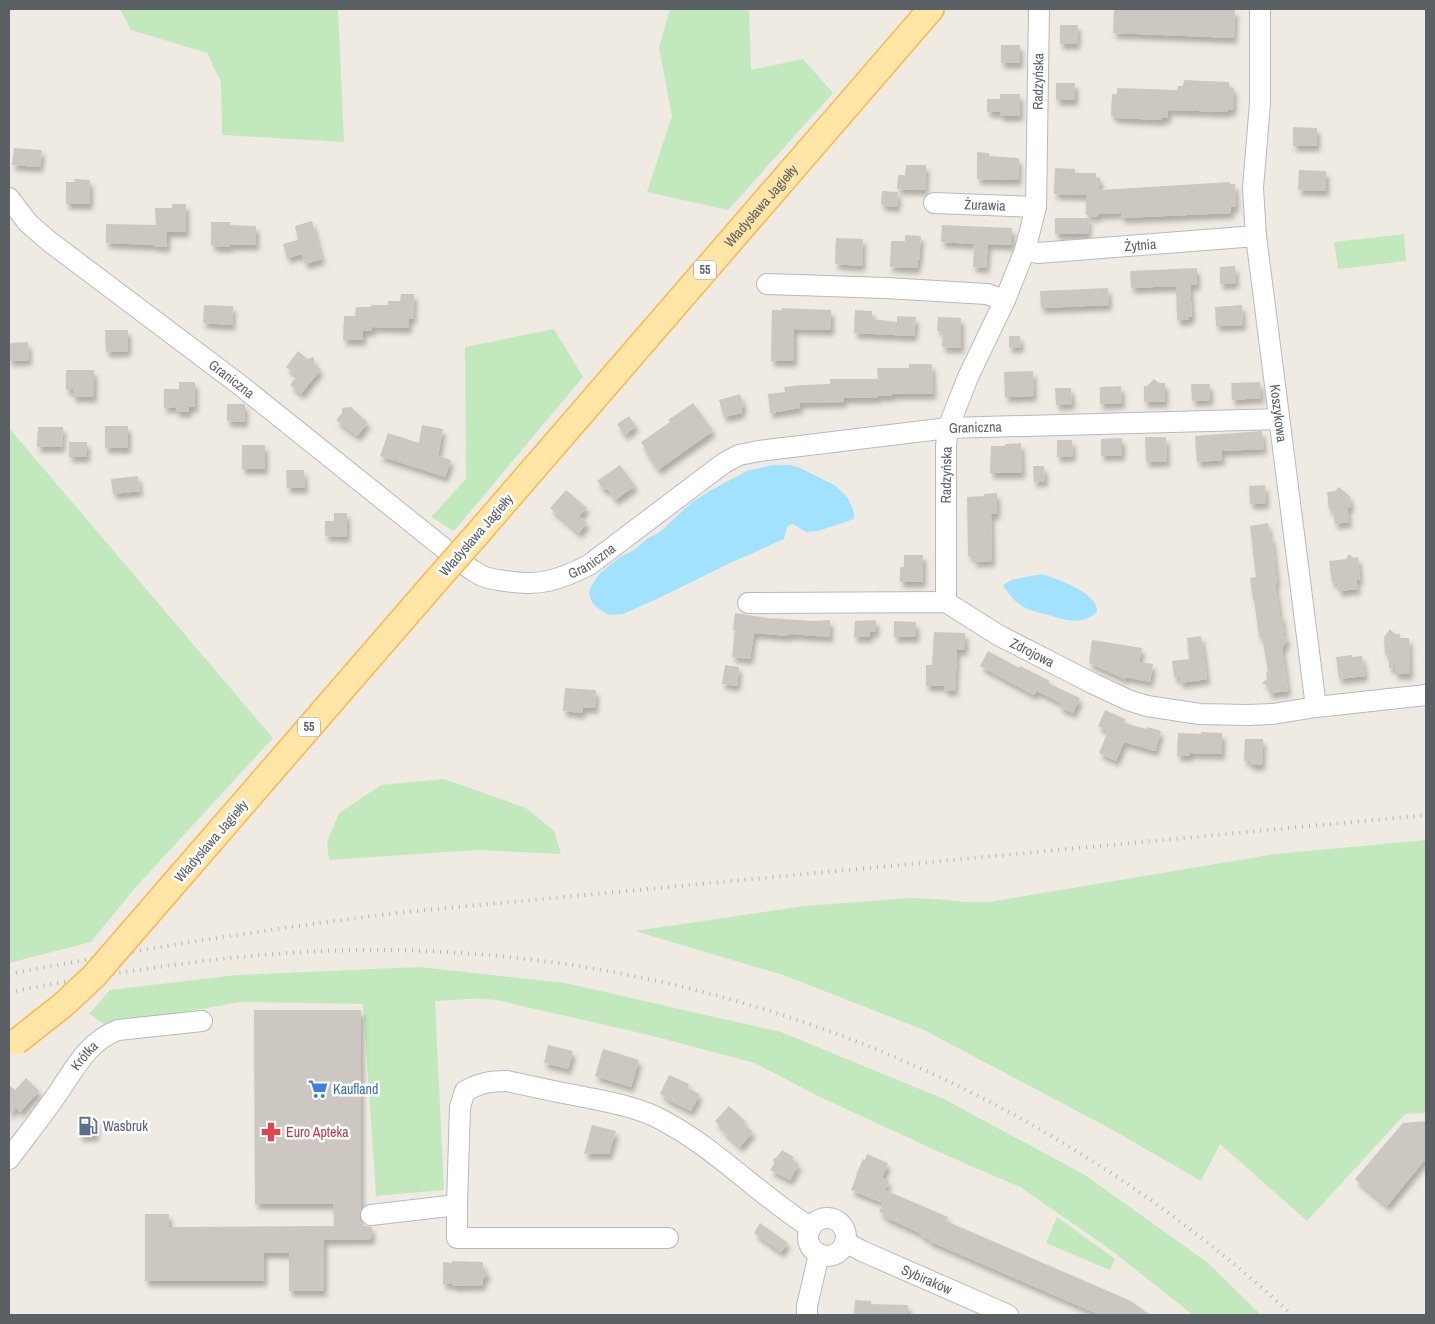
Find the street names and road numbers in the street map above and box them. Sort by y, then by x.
street label: Radzyńska [1028,52,1047,110]
street label: Władysława Jagiełły [720,161,802,251]
street label: Żurawia [964,195,1007,215]
street label: Żytnia [1124,235,1158,255]
road number: 55 [694,260,716,280]
street label: Graniczna [205,356,259,403]
street label: Koszykowa [1266,383,1291,444]
street label: Graniczna [949,418,1003,437]
street label: Radzyńska [937,446,956,504]
street label: Władysława Jagiełły [435,490,517,580]
street label: Graniczna [565,539,620,583]
street label: Zdrojowa [1007,634,1058,671]
road number: 55 [298,718,320,736]
street label: Władysława Jagiełły [170,796,252,886]
street label: Krótka [67,1036,102,1074]
street label: Sybiraków [899,1260,956,1299]

